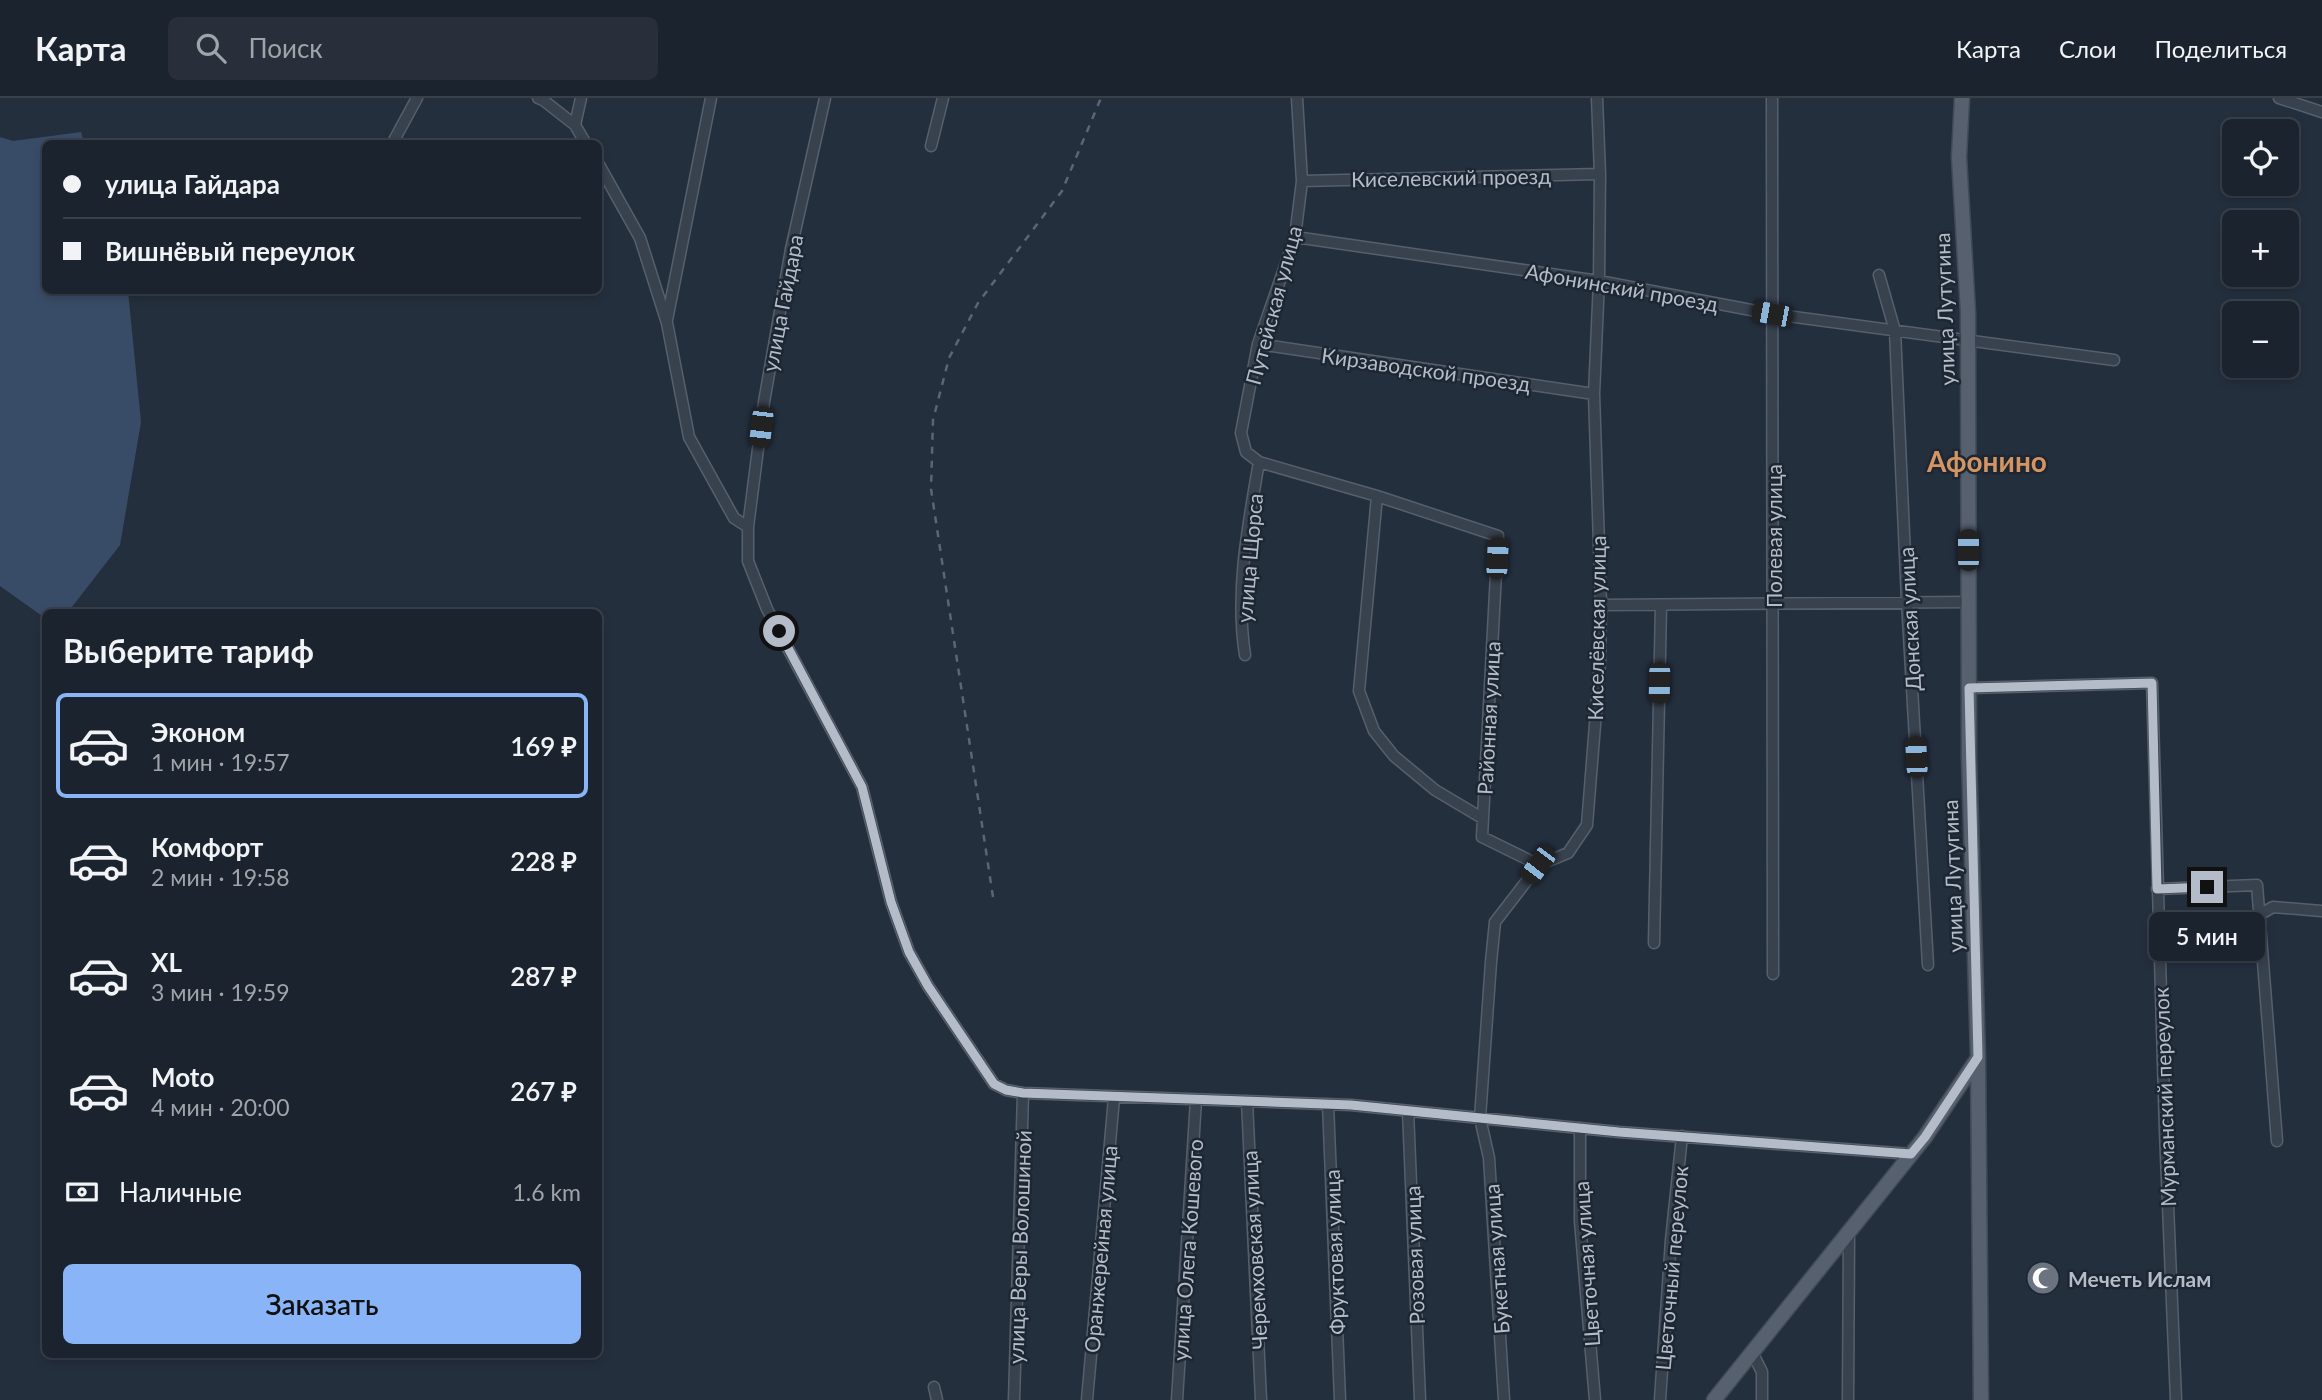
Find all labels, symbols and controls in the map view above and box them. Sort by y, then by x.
search box [168,17,658,80]
text: Карта [35,28,126,68]
icon: search [192,29,230,67]
text: Поиск [248,32,323,64]
text: Карта [1956,34,2021,63]
text: Слои [2059,34,2116,63]
text: Поделиться [2154,34,2287,63]
map controls [2222,119,2299,378]
button: locate [2222,119,2299,196]
street label: Киселевский проезд [1351,163,1551,191]
text: улица Гайдара [105,168,280,200]
button: + [2222,210,2299,287]
street label: Путейская улица [1240,223,1306,387]
street label: улица Гайдара [756,232,808,374]
street label: улица Лутугина [1929,232,1959,386]
text: Вишнёвый переулок [105,235,355,267]
street label: Афонинский проезд [1523,258,1721,316]
car [1750,300,1795,328]
button: − [2222,301,2299,378]
street label: Кирзаводской проезд [1320,342,1532,396]
car [749,405,774,449]
district label: Афонино [1926,444,2047,478]
street label: Полевая улица [1761,464,1786,608]
street label: улица Щорса [1231,492,1267,624]
car [1958,529,1979,571]
street label: Киселёвская улица [1582,535,1610,721]
car [1486,536,1509,580]
street label: Донская улица [1893,546,1925,692]
route start [763,615,795,647]
text: Выберите тариф [63,631,314,670]
street label: Районная улица [1471,641,1505,795]
car [1649,662,1670,704]
icon: car [67,714,130,777]
text: Эконом [151,716,245,748]
text: 169 ₽ [510,730,577,762]
car [1905,735,1928,779]
text: 1 мин · 19:57 [151,748,290,776]
street label: улица Лутугина [1937,799,1967,953]
icon: car [67,829,130,892]
text: Комфорт [151,831,263,863]
car [1517,842,1560,888]
text: 228 ₽ [510,845,577,877]
text: 2 мин · 19:58 [151,863,290,891]
route end [2191,871,2223,903]
callout: 5 мин [2149,912,2265,960]
text: 5 мин [2176,922,2238,950]
icon: car [67,944,130,1007]
text: XL [151,946,182,978]
text: 287 ₽ [510,960,577,992]
text: 3 мин · 19:59 [151,978,290,1006]
street label: Мурманский переулок [2148,987,2180,1207]
icon: car [67,1059,130,1122]
text: Moto [151,1061,214,1093]
text: 267 ₽ [510,1075,577,1107]
text: 4 мин · 20:00 [151,1093,290,1121]
street label: улица Веры Волошиной [1002,1130,1036,1364]
street label: улица Олега Кошевого [1167,1138,1207,1362]
street label: Оранжерейная улица [1078,1144,1122,1354]
street label: Черемховская улица [1236,1150,1272,1350]
street label: Цветочный переулок [1650,1165,1692,1371]
street label: Фруктовая улица [1319,1169,1349,1335]
icon: cash [63,1173,101,1211]
text: Наличные [119,1176,242,1208]
text: 1.6 km [512,1178,581,1206]
street label: Цветочная улица [1568,1180,1604,1348]
street label: Букетная улица [1478,1183,1514,1335]
street label: Розовая улица [1399,1185,1429,1325]
mosque icon: Мечеть Ислам [2024,1259,2062,1297]
button: Заказать [63,1264,581,1344]
place label: Мечеть Ислам [2068,1266,2211,1291]

